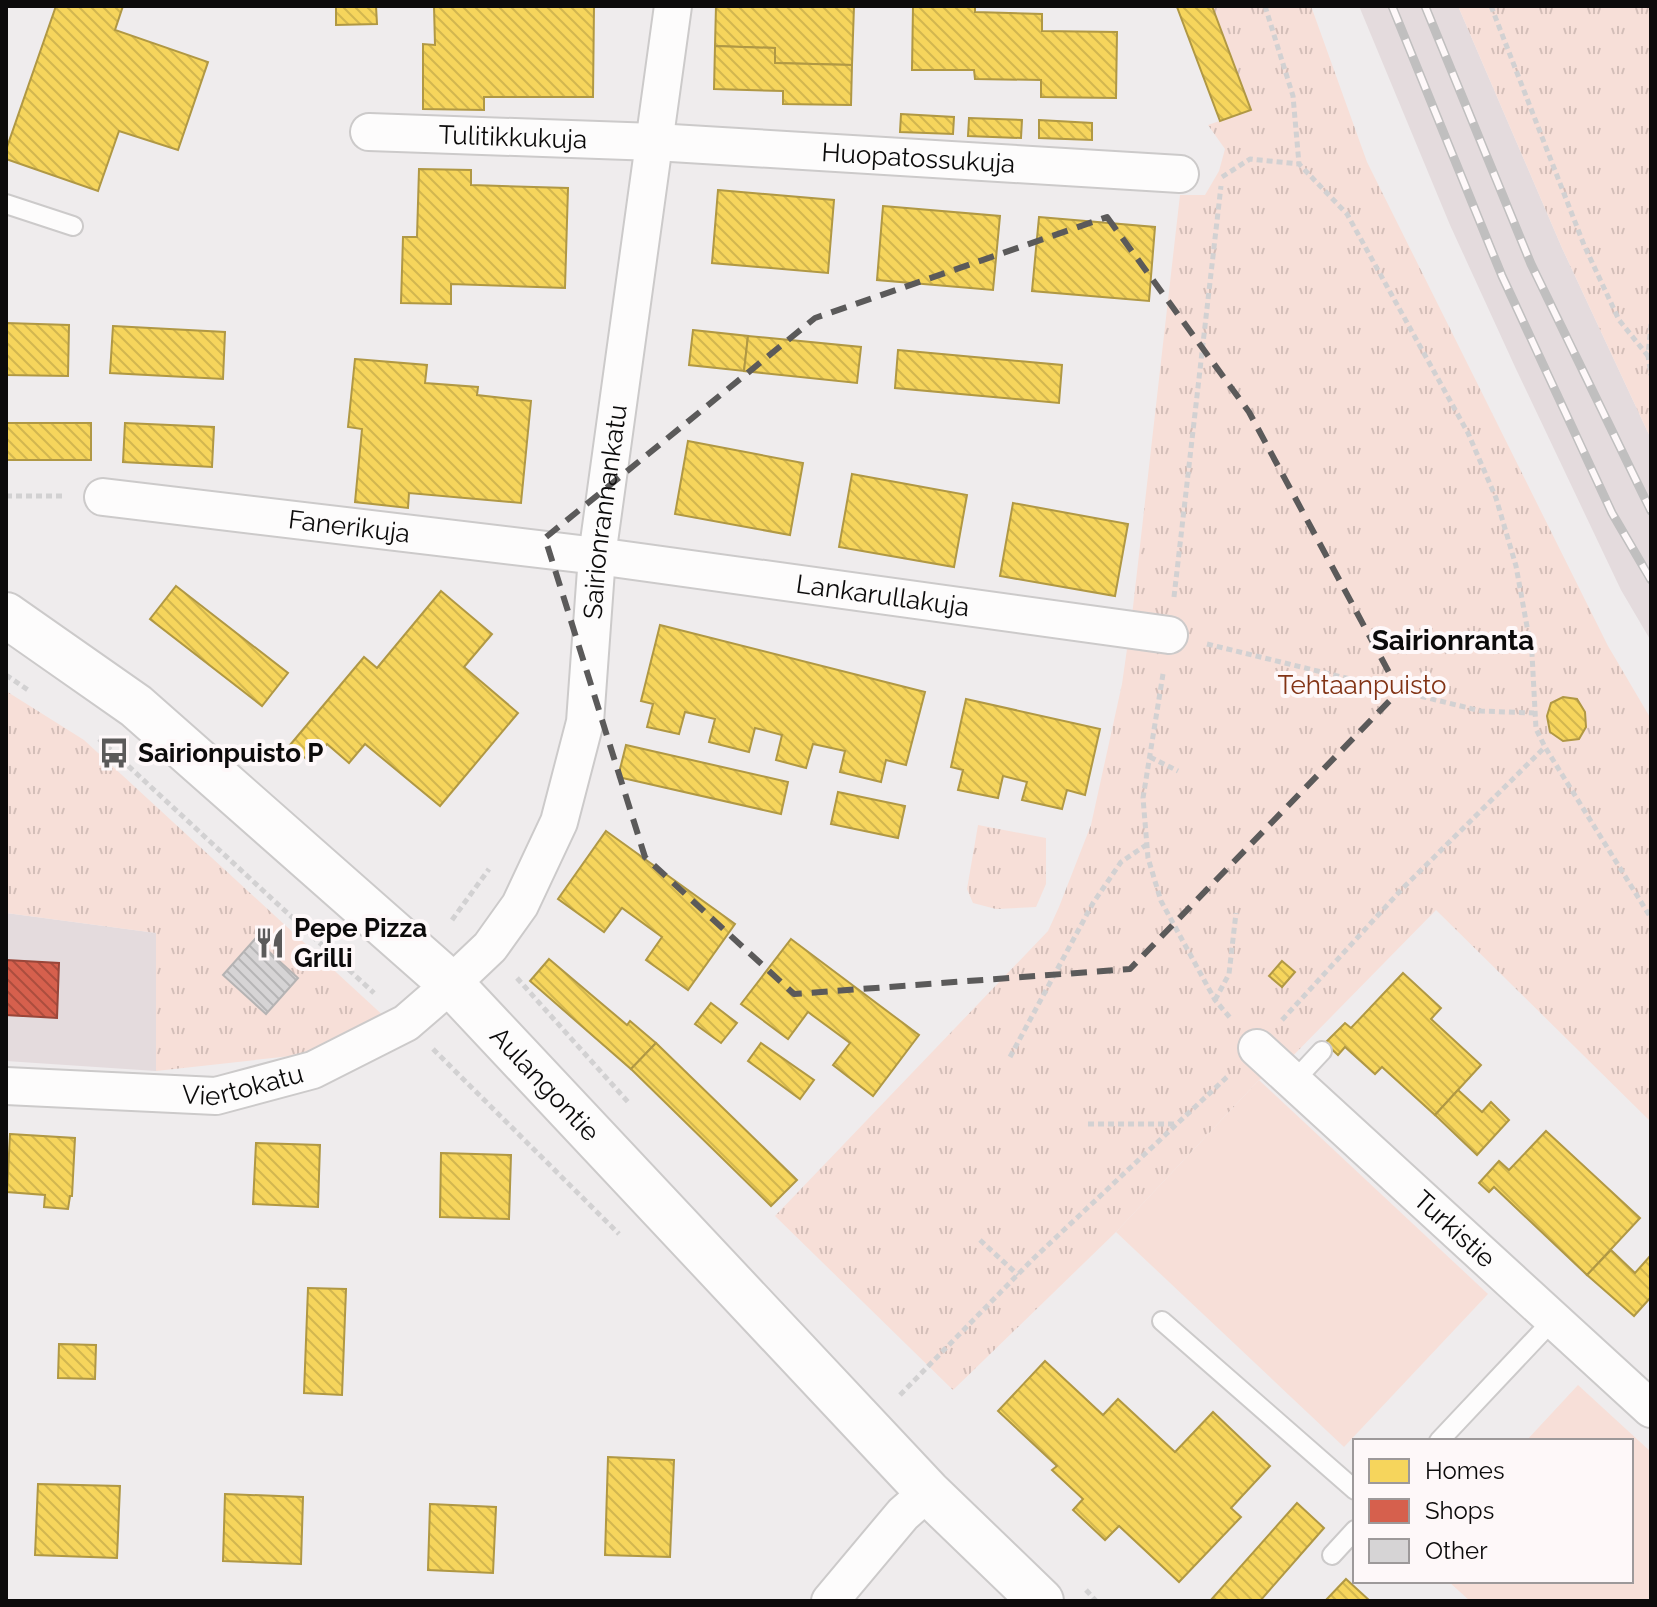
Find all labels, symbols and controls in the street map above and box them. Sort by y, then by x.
street label: Tulitikkukuja [438,119,588,155]
street label: Huopatossukuja [821,137,1016,179]
street label: Sairionrannankatu [577,403,633,620]
street label: Fanerikuja [287,504,412,549]
street label: Lankarullakuja [794,569,971,622]
district label: Sairionranta [1372,624,1534,657]
park label: Tehtaanpuisto [1277,670,1447,700]
bus stop icon: Sairionpuisto P [97,736,131,770]
place label: Sairionpuisto P [138,738,324,768]
place label: Pepe Pizza Grilli [294,913,427,973]
restaurant icon: Pepe Pizza Grilli [253,926,287,960]
street label: Aulangontie [484,1021,606,1147]
street label: Viertokatu [181,1058,306,1111]
street label: Turkistie [1408,1184,1502,1274]
legend [1353,1439,1633,1583]
text: Homes [1425,1456,1505,1485]
text: Shops [1425,1496,1494,1525]
text: Other [1425,1536,1488,1565]

